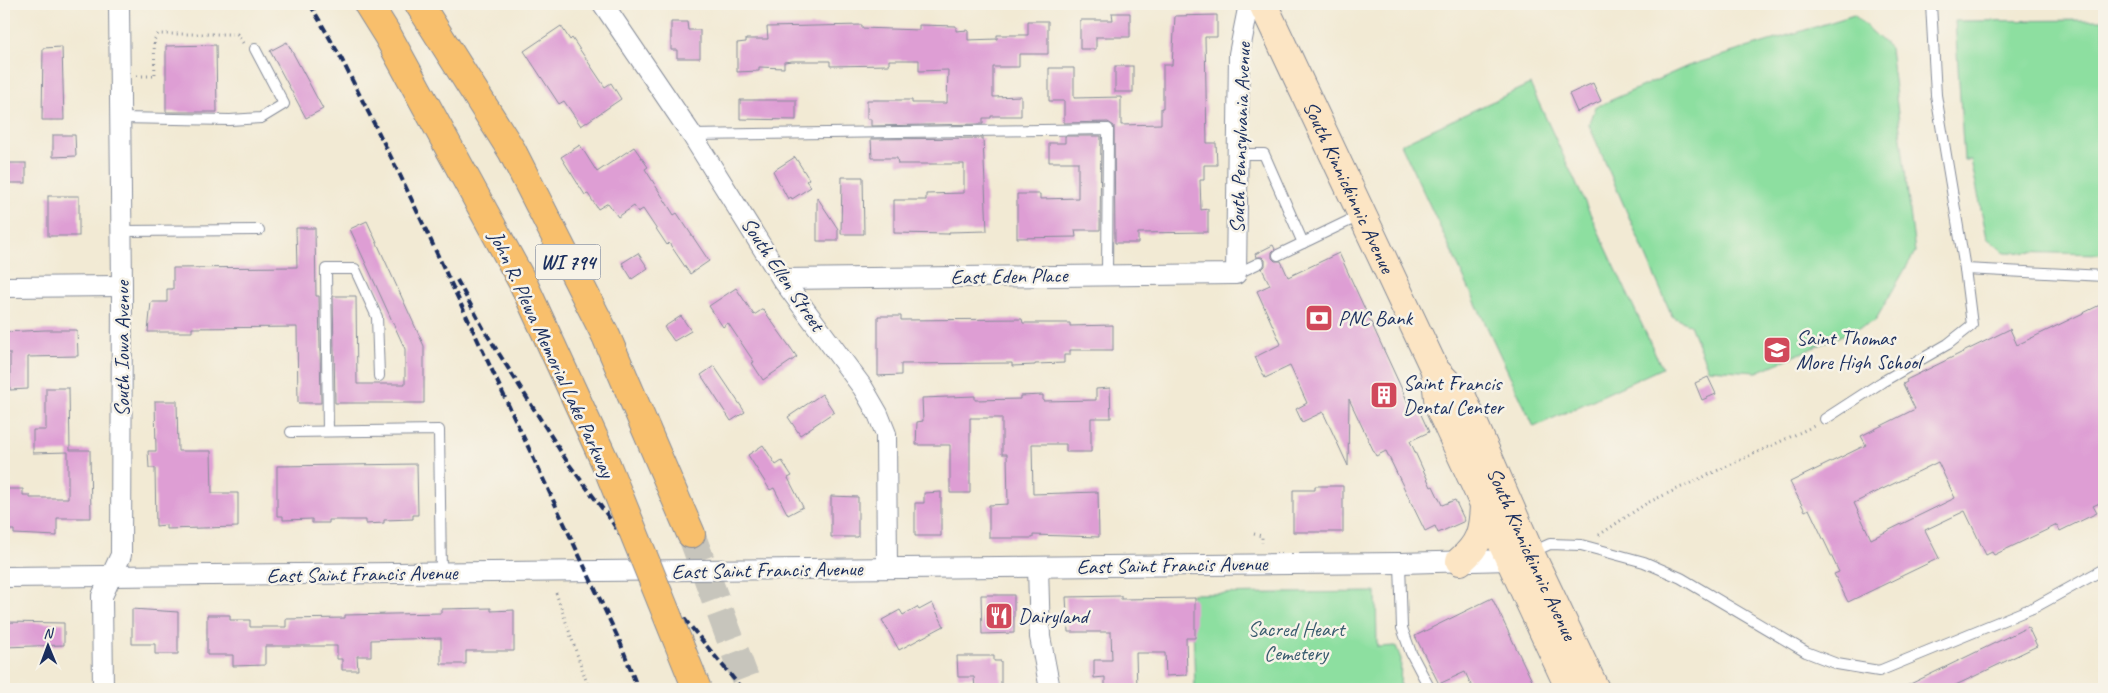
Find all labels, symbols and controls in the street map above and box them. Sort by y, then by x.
street label: South Pennsylvania Avenue [1224,41,1256,234]
street label: South Kinnickinnic Avenue [1297,97,1401,278]
street label: South Ellen Street [735,212,832,338]
street label: John R. Plewa Memorial Lake Parkway [483,226,621,483]
road number: WI 794 [536,244,600,280]
street label: East Eden Place [950,262,1070,290]
street label: South Iowa Avenue [109,279,135,417]
bank icon: PNC Bank [1304,303,1334,333]
place label: PNC Bank [1338,305,1413,331]
place label: Saint Thomas More High School [1796,325,1924,375]
school or university icon: Saint Thomas More High School [1762,335,1792,365]
place label: Saint Francis Dental Center [1403,370,1505,420]
building icon: Saint Francis Dental Center [1369,380,1399,410]
street label: South Kinnickinnic Avenue [1481,463,1583,645]
street label: East Saint Francis Avenue [1076,550,1269,580]
street label: East Saint Francis Avenue [671,555,864,585]
street label: East Saint Francis Avenue [266,559,459,589]
restaurant icon: Dairyland [984,601,1014,631]
place label: Dairyland [1018,603,1092,629]
park label: Sacred Heart Cemetery [1248,616,1346,666]
north arrow [22,620,72,670]
text: N [43,625,55,642]

